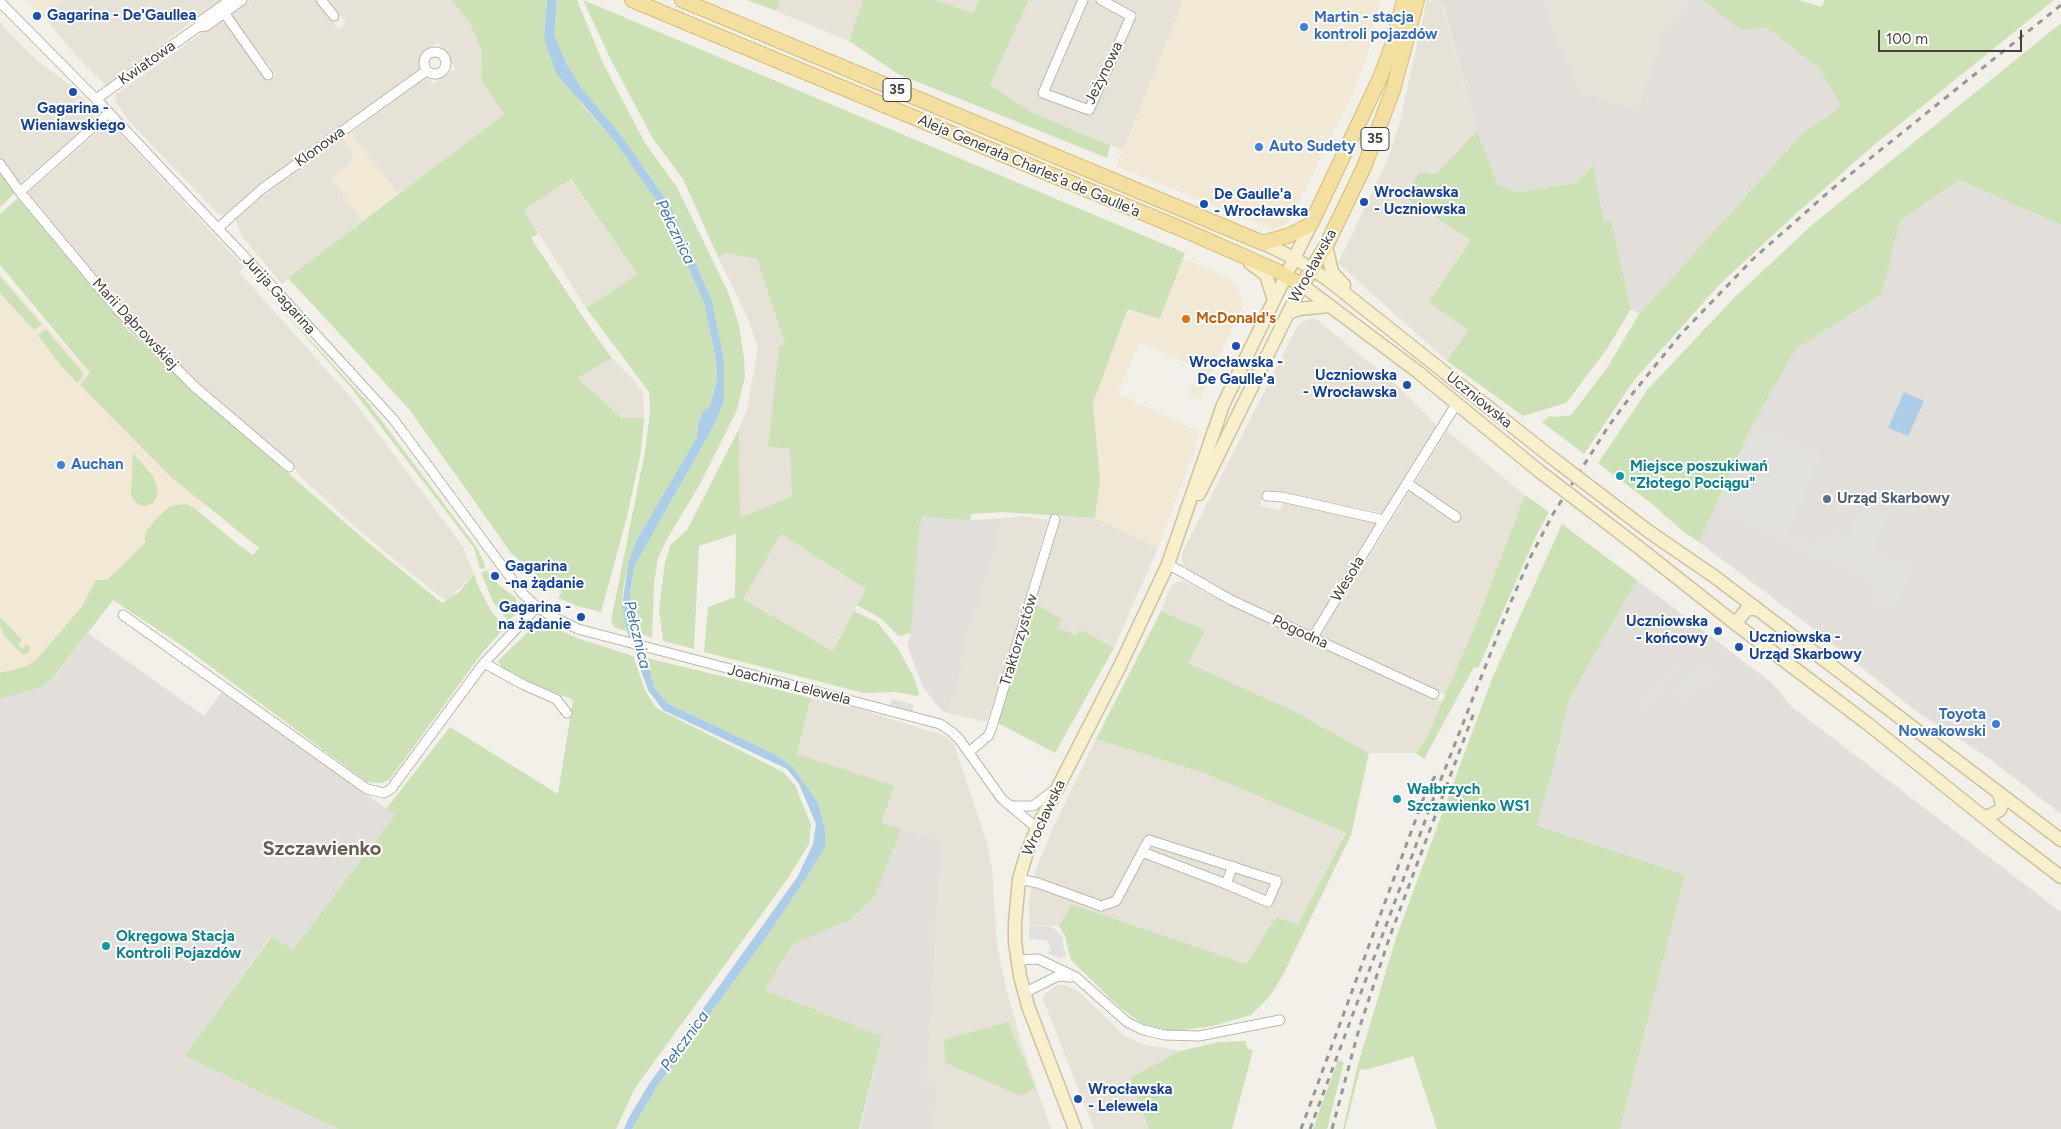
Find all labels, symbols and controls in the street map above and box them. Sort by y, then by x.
place label: Gagarina - De'Gaullea [47,7,196,25]
place label: Martin - stacja kontroli pojazdów [1314,9,1438,44]
marker: Gagarina - De'Gaullea [31,10,43,22]
scale bar [1881,20,2025,52]
marker: Martin - stacja kontroli pojazdów [1298,21,1310,33]
text: 100 m [1886,30,1928,48]
street label: Kwiatowa [115,37,179,89]
street label: Jeżynowa [1081,39,1127,107]
road number: 35 [883,78,911,102]
marker: Gagarina - Wieniawskiego [67,86,79,98]
place label: Gagarina - Wieniawskiego [21,100,125,135]
street label: Aleja Generała Charles'a de Gaulle'a [915,111,1143,221]
street label: Klonowa [292,123,348,171]
road number: 35 [1361,128,1389,150]
place label: Auto Sudety [1269,138,1356,156]
marker: Auto Sudety [1253,141,1265,153]
place label: Wrocławska - Uczniowska [1374,184,1466,219]
place label: De Gaulle'a - Wrocławska [1214,186,1308,221]
water label: Pełcznica [651,196,699,268]
marker: Wrocławska - Uczniowska [1358,196,1370,208]
marker: De Gaulle'a - Wrocławska [1198,198,1210,210]
street label: Wrocławska [1285,226,1341,306]
street label: Jurija Gagarina [239,252,319,338]
street label: Marii Dąbrowskiej [88,275,182,373]
place label: McDonald's [1196,310,1276,328]
marker: McDonald's [1180,313,1192,325]
marker: Wrocławska - De Gaulle'a [1230,340,1242,352]
place label: Wrocławska - De Gaulle'a [1189,354,1283,389]
place label: Uczniowska - Wrocławska [1303,367,1397,402]
street label: Uczniowska [1442,368,1516,432]
marker: Uczniowska - Wrocławska [1401,379,1413,391]
place label: Auchan [71,456,123,474]
place label: Miejsce poszukiwań "Złotego Pociągu" [1630,458,1768,493]
marker: Auchan [55,459,67,471]
marker: Miejsce poszukiwań "Złotego Pociągu" [1614,470,1626,482]
place label: Urząd Skarbowy [1837,490,1950,508]
marker: Urząd Skarbowy [1821,493,1833,505]
street label: Wesoła [1328,553,1368,605]
place label: Gagarina -na żądanie [505,558,584,593]
marker: Gagarina -na żądanie [489,570,501,582]
street label: Traktorzystów [996,592,1042,688]
place label: Gagarina - na żądanie [498,599,571,634]
water label: Pełcznica [619,599,655,671]
marker: Gagarina - na żądanie [575,611,587,623]
street label: Pogodna [1269,611,1331,653]
place label: Uczniowska - końcowy [1626,613,1708,648]
marker: Uczniowska - końcowy [1712,625,1724,637]
place label: Uczniowska - Urząd Skarbowy [1749,629,1862,664]
marker: Uczniowska - Urząd Skarbowy [1733,641,1745,653]
street label: Joachima Lelewela [726,661,852,709]
place label: Toyota Nowakowski [1898,706,1986,741]
marker: Toyota Nowakowski [1990,718,2002,730]
street label: Wrocławska [1019,777,1069,859]
place label: Wałbrzych Szczawienko WS1 [1407,781,1530,816]
marker: Wałbrzych Szczawienko WS1 [1391,793,1403,805]
district label: Szczawienko [263,837,381,861]
place label: Okręgowa Stacja Kontroli Pojazdów [116,928,241,963]
marker: Okręgowa Stacja Kontroli Pojazdów [100,940,112,952]
water label: Pełcznica [657,1007,713,1075]
place label: Wrocławska - Lelewela [1088,1081,1172,1116]
marker: Wrocławska - Lelewela [1072,1093,1084,1105]

